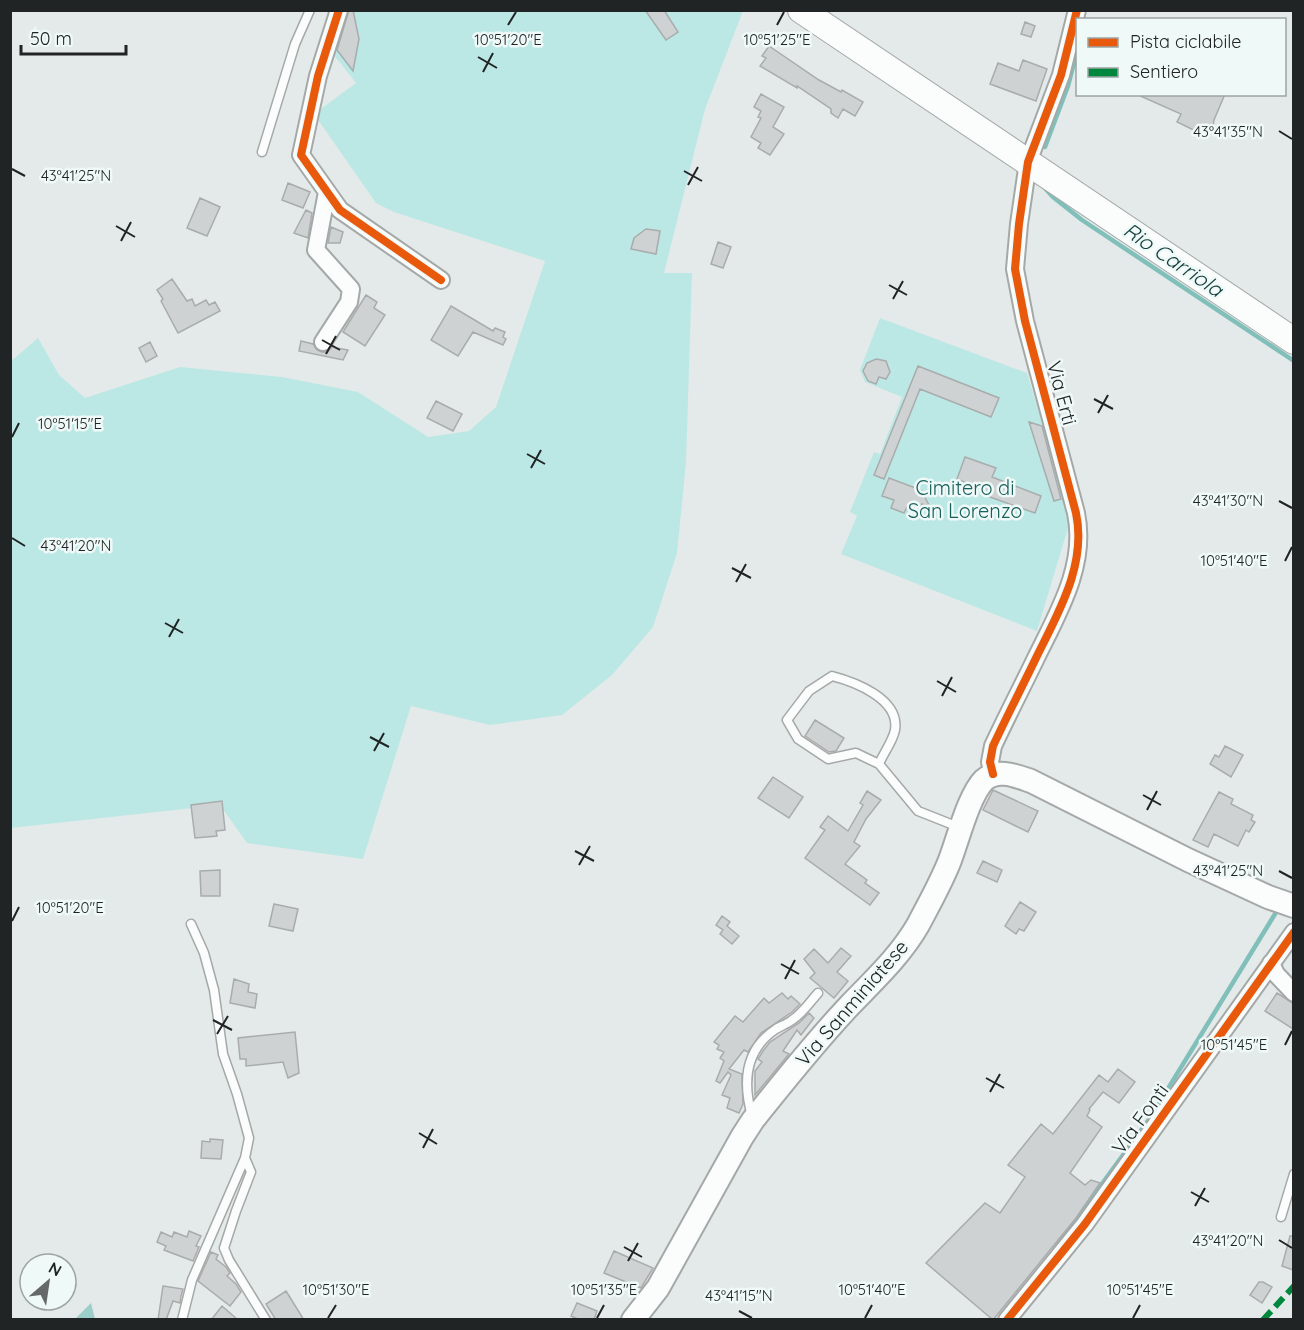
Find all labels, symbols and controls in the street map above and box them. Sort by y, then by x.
scale bar [21,18,126,56]
legend [1076,18,1286,96]
text: 50 m [30,27,72,50]
text: 10°51'20"E [474,30,542,49]
text: 10°51'25"E [744,30,810,49]
text: Pista ciclabile [1130,30,1241,53]
text: Sentiero [1130,60,1198,83]
text: 43°41'35"N [1193,122,1263,141]
text: 43°41'25"N [41,166,111,185]
water label: Rio Carriola [1119,216,1229,303]
street label: Via Erti [1042,358,1083,428]
text: 10°51'15"E [38,414,102,433]
park label: Cimitero di San Lorenzo [908,475,1022,523]
text: 43°41'30"N [1193,491,1263,510]
text: 43°41'20"N [41,536,111,555]
text: 10°51'40"E [1200,551,1268,570]
text: 43°41'25"N [1193,861,1263,880]
text: 10°51'20"E [36,898,104,917]
street label: Via Sanminiatese [790,934,913,1071]
text: 10°51'45"E [1201,1035,1267,1054]
street label: Via Fonti [1106,1079,1173,1159]
text: 43°41'20"N [1193,1231,1263,1250]
north arrow [18,1252,78,1312]
text: N [45,1257,65,1280]
text: 10°51'30"E [302,1280,370,1299]
text: 10°51'35"E [571,1280,637,1299]
text: 10°51'40"E [838,1280,906,1299]
text: 10°51'45"E [1107,1280,1173,1299]
text: 43°41'15"N [705,1286,773,1305]

